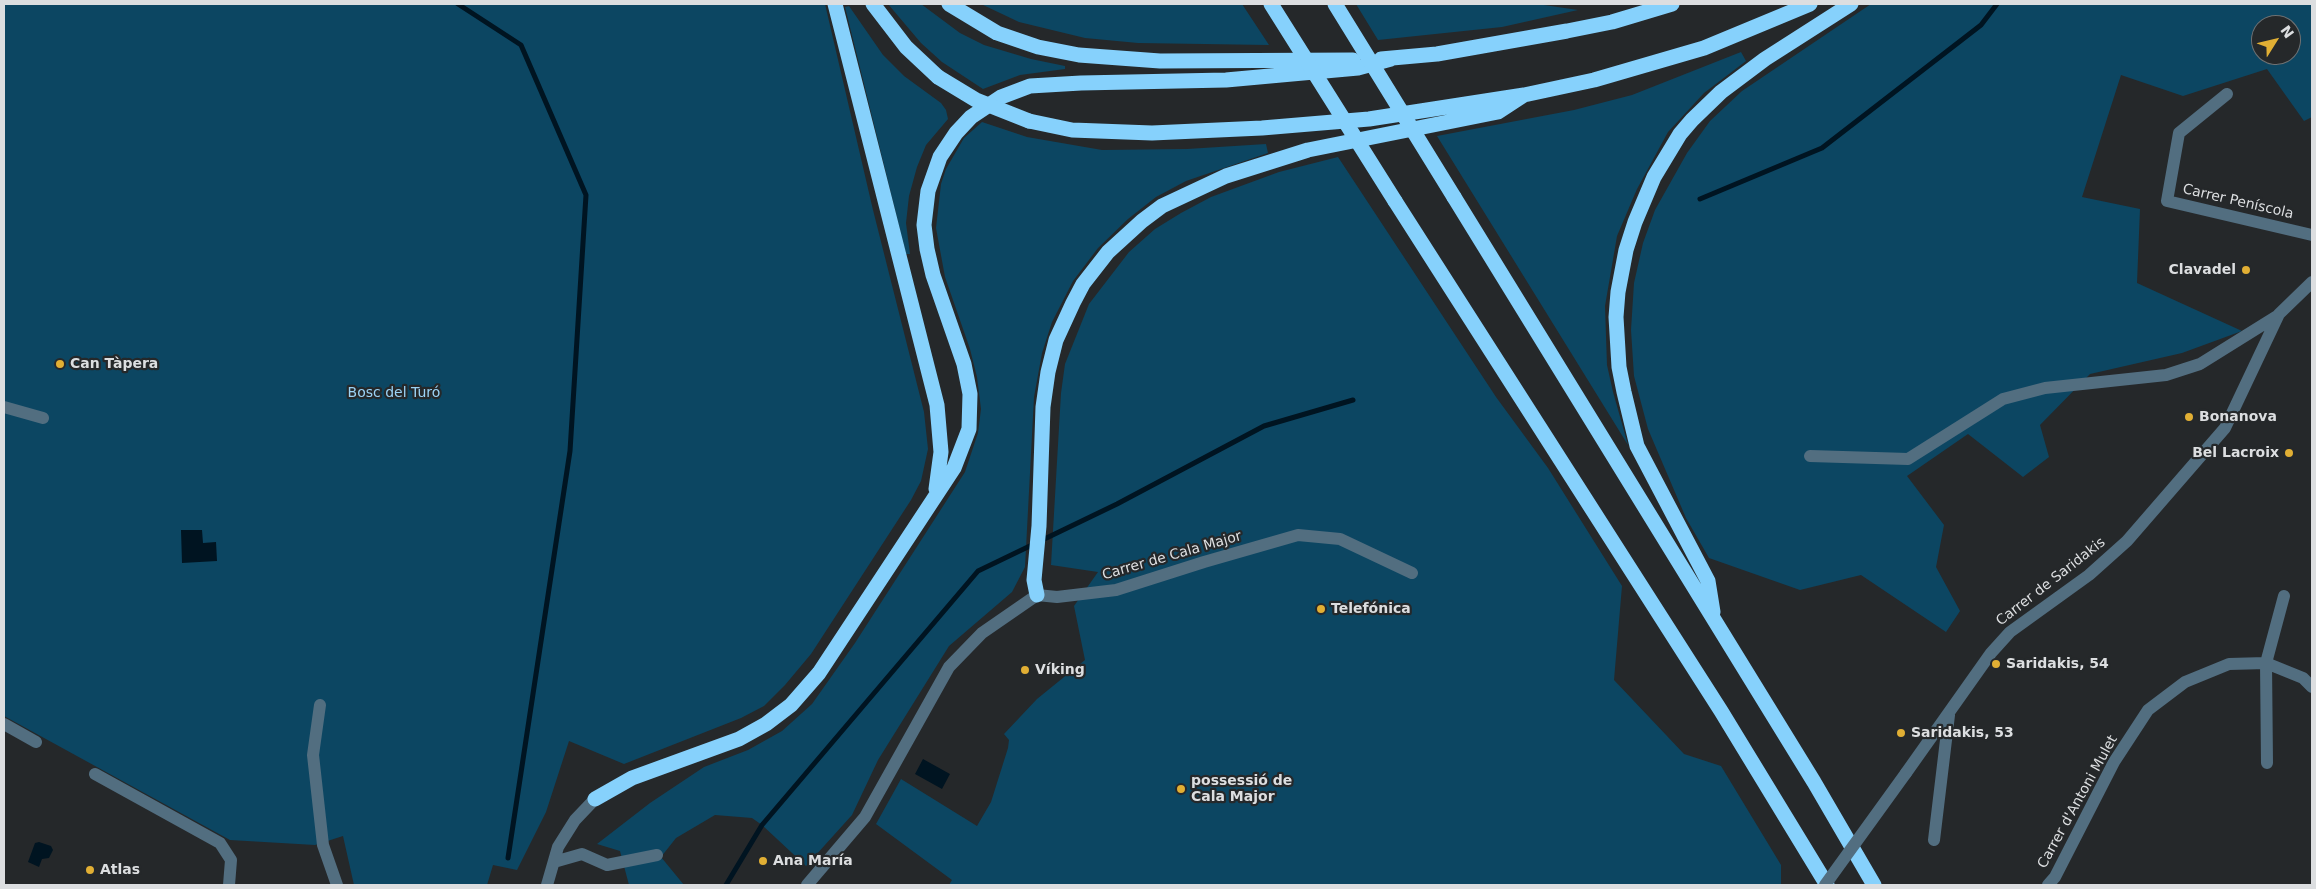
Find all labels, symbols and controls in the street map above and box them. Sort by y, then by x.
north arrow [2251,15,2301,65]
text: N [2277,22,2297,41]
street label: Carrer Peníscola [2181,181,2295,223]
place label: Clavadel [2169,262,2236,278]
marker: Clavadel [2240,264,2252,276]
place label: Can Tàpera [70,356,158,372]
marker: Can Tàpera [54,358,66,370]
park label: Bosc del Turó [348,385,440,401]
place label: Bonanova [2199,409,2277,425]
marker: Bonanova [2183,411,2195,423]
place label: Bel Lacroix [2192,445,2279,461]
marker: Bel Lacroix [2283,447,2295,459]
street label: Carrer de Cala Major [1100,528,1244,584]
street label: Carrer de Saridakis [1993,534,2109,630]
place label: Telefónica [1331,601,1411,617]
marker: Telefónica [1315,603,1327,615]
place label: Saridakis, 54 [2006,656,2109,672]
marker: Saridakis, 54 [1990,658,2002,670]
place label: Víking [1035,662,1085,678]
marker: Víking [1019,664,1031,676]
place label: Saridakis, 53 [1911,725,2014,741]
marker: Saridakis, 53 [1895,727,1907,739]
street label: Carrer d'Antoni Mulet [2034,733,2122,871]
place label: possessió de Cala Major [1191,773,1292,806]
marker: possessió de Cala Major [1175,783,1187,795]
place label: Ana María [773,853,853,869]
marker: Ana María [757,855,769,867]
place label: Atlas [100,862,140,878]
marker: Atlas [84,864,96,876]

